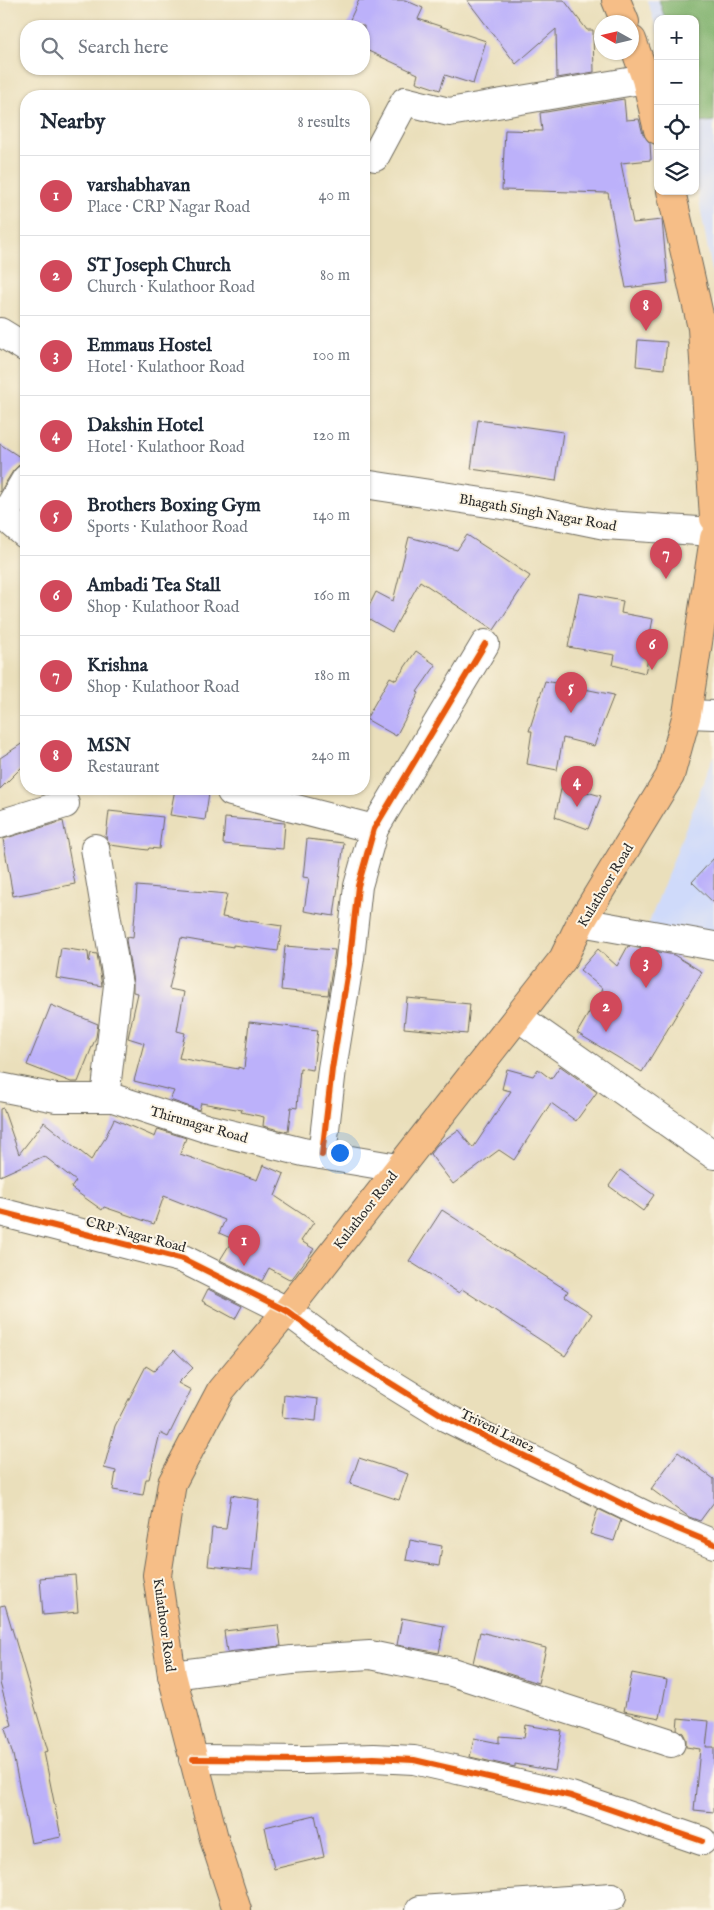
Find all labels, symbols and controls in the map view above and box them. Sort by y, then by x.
north arrow [594,15,639,60]
map controls [654,15,699,195]
button: + [654,15,699,60]
search box [20,20,370,75]
icon: search [38,34,66,62]
text: Search here [78,36,169,60]
button: − [654,60,699,105]
button: locate [654,105,699,150]
text: Nearby [40,109,105,136]
text: 8 results [298,113,350,133]
button: layers [654,150,699,195]
text: varshabhavan [87,174,190,198]
text: 1 [53,186,59,206]
text: 40 m [318,186,350,206]
text: Place · CRP Nagar Road [87,198,250,218]
text: ST Joseph Church [87,254,231,278]
text: 2 [52,266,60,286]
text: 80 m [320,266,350,286]
text: Church · Kulathoor Road [87,278,255,298]
pin: 8 [630,290,662,331]
text: Emmaus Hostel [87,334,212,358]
text: 3 [53,346,59,366]
text: 100 m [313,346,350,366]
text: Hotel · Kulathoor Road [87,358,245,378]
text: Dakshin Hotel [87,414,203,438]
text: 4 [52,426,60,446]
text: 120 m [313,426,350,446]
text: Hotel · Kulathoor Road [87,438,245,458]
street label: Bhagath Singh Nagar Road [458,490,618,536]
text: Brothers Boxing Gym [87,494,261,518]
text: 5 [53,506,59,526]
text: 140 m [312,506,350,526]
text: Sports · Kulathoor Road [87,518,248,538]
pin: 7 [650,538,682,579]
text: Ambadi Tea Stall [87,574,220,598]
text: 6 [53,586,59,606]
text: 160 m [314,586,350,606]
text: Shop · Kulathoor Road [87,598,239,618]
pin: 6 [636,629,668,670]
text: Krishna [87,654,148,678]
text: 7 [52,666,60,686]
text: 180 m [314,666,350,686]
pin: 5 [555,672,587,713]
text: Shop · Kulathoor Road [87,678,239,698]
text: MSN [87,734,131,758]
text: 8 [53,746,59,766]
text: 240 m [311,746,350,766]
text: Restaurant [87,758,160,778]
pin: 4 [561,766,593,807]
street label: Kulathoor Road [574,840,638,931]
pin: 3 [630,947,662,988]
pin: 2 [590,991,622,1032]
street label: Thirunagar Road [148,1102,250,1148]
your location [327,1140,353,1166]
street label: Kulathoor Road [330,1167,402,1253]
street label: CRP Nagar Road [84,1213,188,1257]
pin: 1 [228,1225,260,1266]
street label: Triveni Lane2 [457,1405,538,1457]
street label: Kulathoor Road [149,1577,180,1674]

